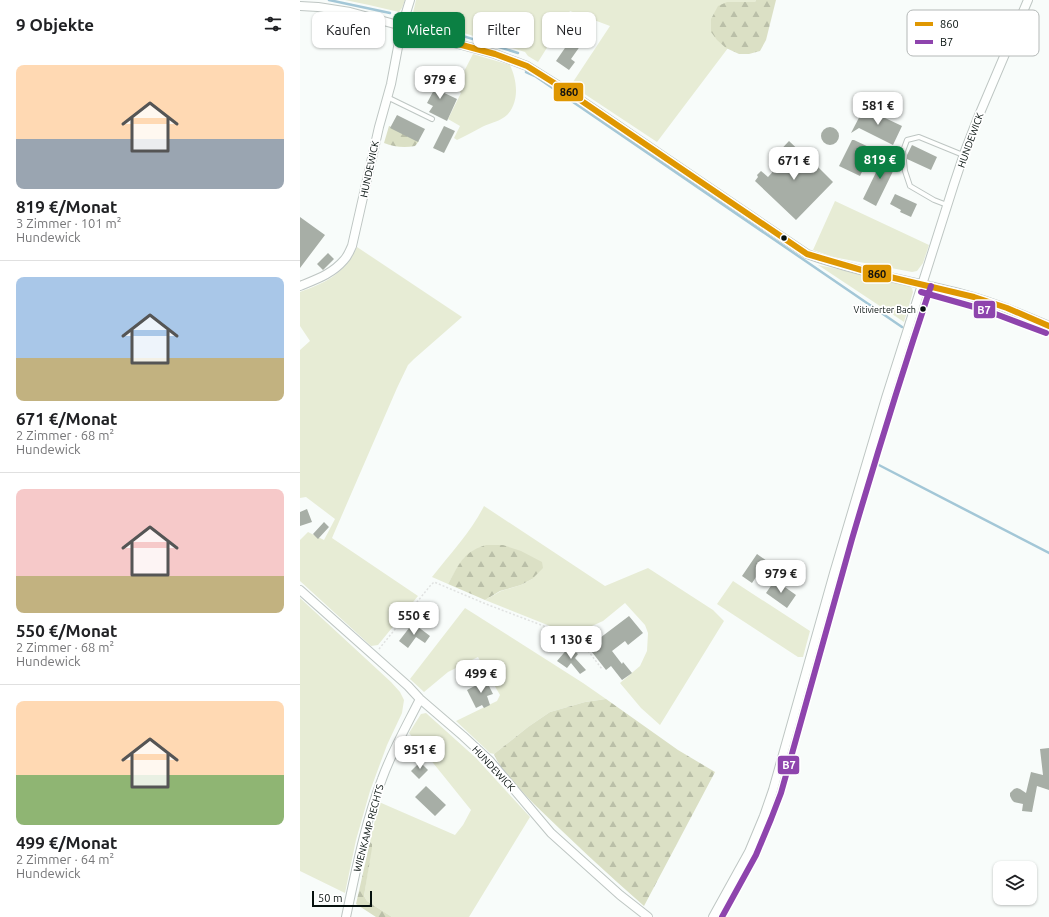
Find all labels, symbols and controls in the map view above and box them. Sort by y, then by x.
legend [907,10,1039,56]
chip: Kaufen [312,12,385,48]
chip: Mieten [393,12,465,48]
chip: Filter [473,12,534,48]
chip: Neu [542,12,596,48]
icon: filters [262,13,284,35]
text: 9 Objekte [16,15,94,34]
text: 860 [940,18,959,30]
text: B7 [940,36,953,48]
pin: 979 € [412,66,468,100]
text: 979 € [424,72,456,86]
line badge: 860 [553,82,584,102]
text: 860 [560,86,578,98]
icon: home [114,91,186,163]
pin: 581 € [850,92,906,126]
text: 581 € [862,98,894,112]
street label: HUNDEWICK [955,111,985,169]
street label: HUNDEWICK [358,140,381,198]
pin: 819 € [852,146,908,180]
pin: 671 € [766,147,822,181]
text: 819 € [864,152,896,166]
text: 671 € [778,153,810,167]
text: 819 €/Monat [16,197,117,216]
text: 3 Zimmer · 101 m² [16,216,122,230]
text: Hundewick [16,230,81,244]
unlabelled marker [779,233,789,243]
line badge: 860 [862,264,892,283]
text: 860 [868,268,886,280]
line badge: B7 [973,300,996,319]
icon: home [114,303,186,375]
marker: Vitivierter Bach [918,304,928,314]
text: B7 [977,304,991,316]
place label: Vitivierter Bach [854,305,916,315]
text: 671 €/Monat [16,409,117,428]
text: 2 Zimmer · 68 m² [16,428,114,442]
text: Hundewick [16,442,81,456]
icon: home [114,515,186,587]
pin: 979 € [753,560,809,594]
text: 979 € [765,566,797,580]
pin: 550 € [386,602,442,636]
text: 550 € [398,608,430,622]
text: 550 €/Monat [16,621,117,640]
pin: 1 130 € [534,626,608,660]
text: 1 130 € [550,632,592,646]
text: 2 Zimmer · 68 m² [16,640,114,654]
text: Hundewick [16,654,81,668]
pin: 499 € [453,660,509,694]
text: 499 € [465,666,497,680]
icon: home [114,727,186,799]
pin: 951 € [392,736,448,770]
text: 951 € [404,742,436,756]
street label: HUNDEWICK [470,744,517,793]
line badge: B7 [777,755,800,775]
text: B7 [782,759,796,771]
street label: WIENKAMP RECHTS [352,783,385,873]
text: 499 €/Monat [16,833,117,852]
text: 2 Zimmer · 64 m² [16,852,114,866]
map controls [993,861,1037,905]
button: layers [993,861,1037,905]
text: Hundewick [16,866,81,880]
scale bar [312,889,372,908]
text: 50 m [318,892,342,904]

